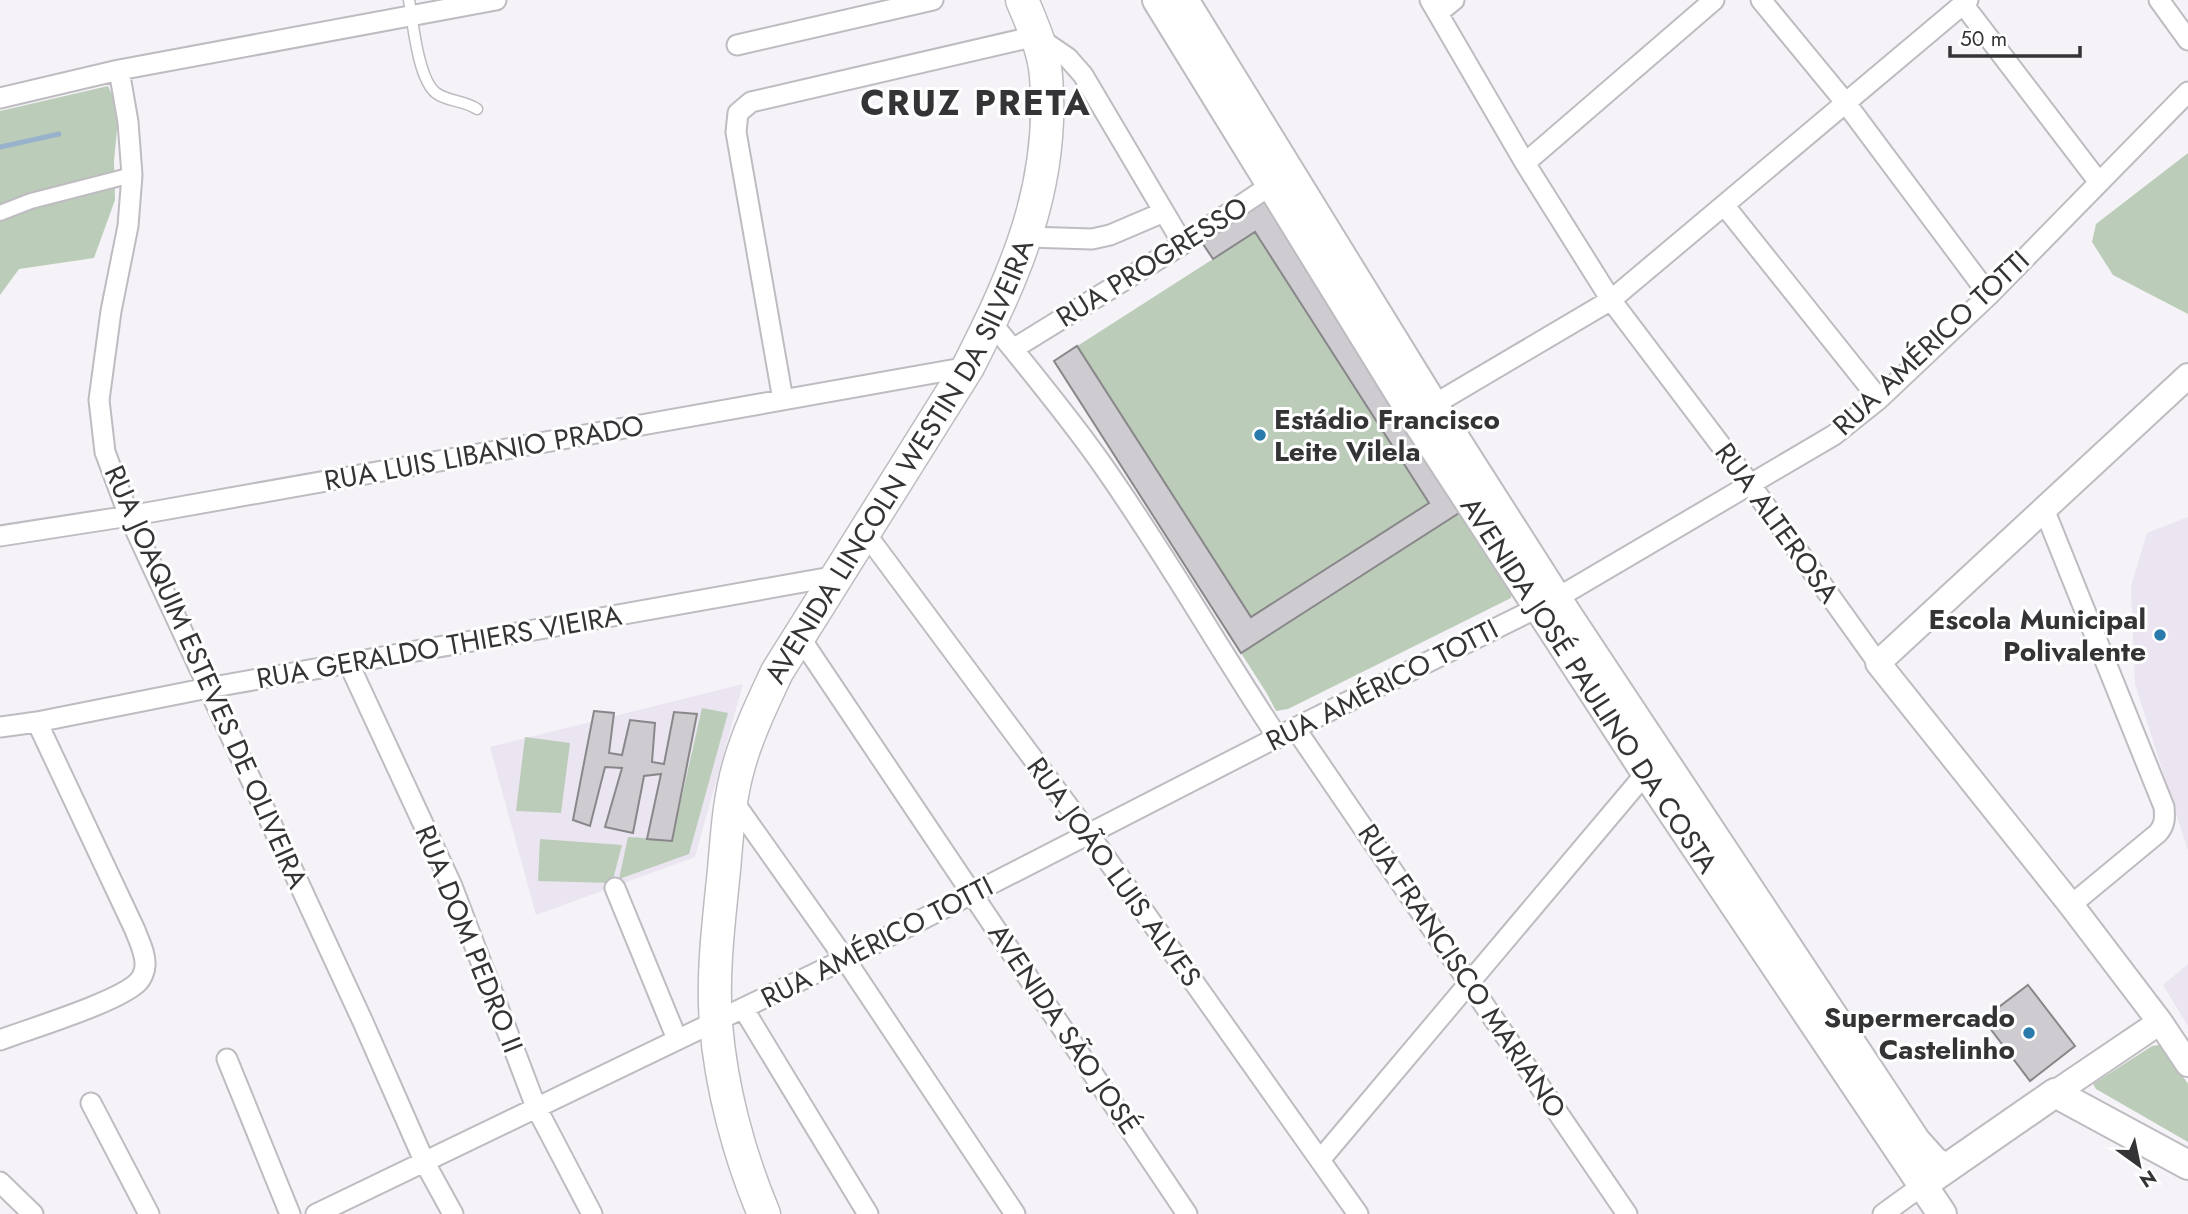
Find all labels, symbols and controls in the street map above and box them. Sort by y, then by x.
scale bar [1950,14,2080,58]
text: 50 m [1960,24,2007,54]
district label: CRUZ PRETA [860,78,1092,128]
street label: RUA PROGRESSO [1048,187,1256,337]
street label: AVENIDA LINCOLN WESTIN DA SILVEIRA [754,233,1044,690]
street label: RUA AMÉRICO TOTTI [1824,241,2038,445]
place label: Estádio Francisco Leite Vilela [1274,399,1500,472]
street label: RUA LUIS LIBANIO PRADO [321,405,647,501]
marker: Estádio Francisco Leite Vilela [1252,427,1268,443]
street label: RUA ALTEROSA [1705,434,1850,612]
street label: RUA JOAQUIM ESTEVES DE OLIVEIRA [94,459,318,896]
street label: AVENIDA JOSÉ PAULINO DA COSTA [1451,489,1728,882]
street label: RUA GERALDO THIERS VIEIRA [253,595,625,699]
place label: Escola Municipal Polivalente [1929,599,2146,672]
street label: RUA AMÉRICO TOTTI [1259,609,1505,761]
marker: Escola Municipal Polivalente [2152,627,2168,643]
street label: RUA JOÃO LUIS ALVES [1017,749,1211,995]
street label: RUA FRANCISCO MARIANO [1348,816,1576,1126]
street label: RUA DOM PEDRO II [405,819,533,1059]
street label: RUA AMÉRICO TOTTI [754,866,1000,1018]
street label: AVENIDA SÃO JOSÉ [978,915,1150,1143]
place label: Supermercado Castelinho [1824,997,2015,1070]
marker: Supermercado Castelinho [2021,1025,2037,1041]
north arrow [2104,1130,2174,1200]
text: N [2134,1163,2162,1194]

